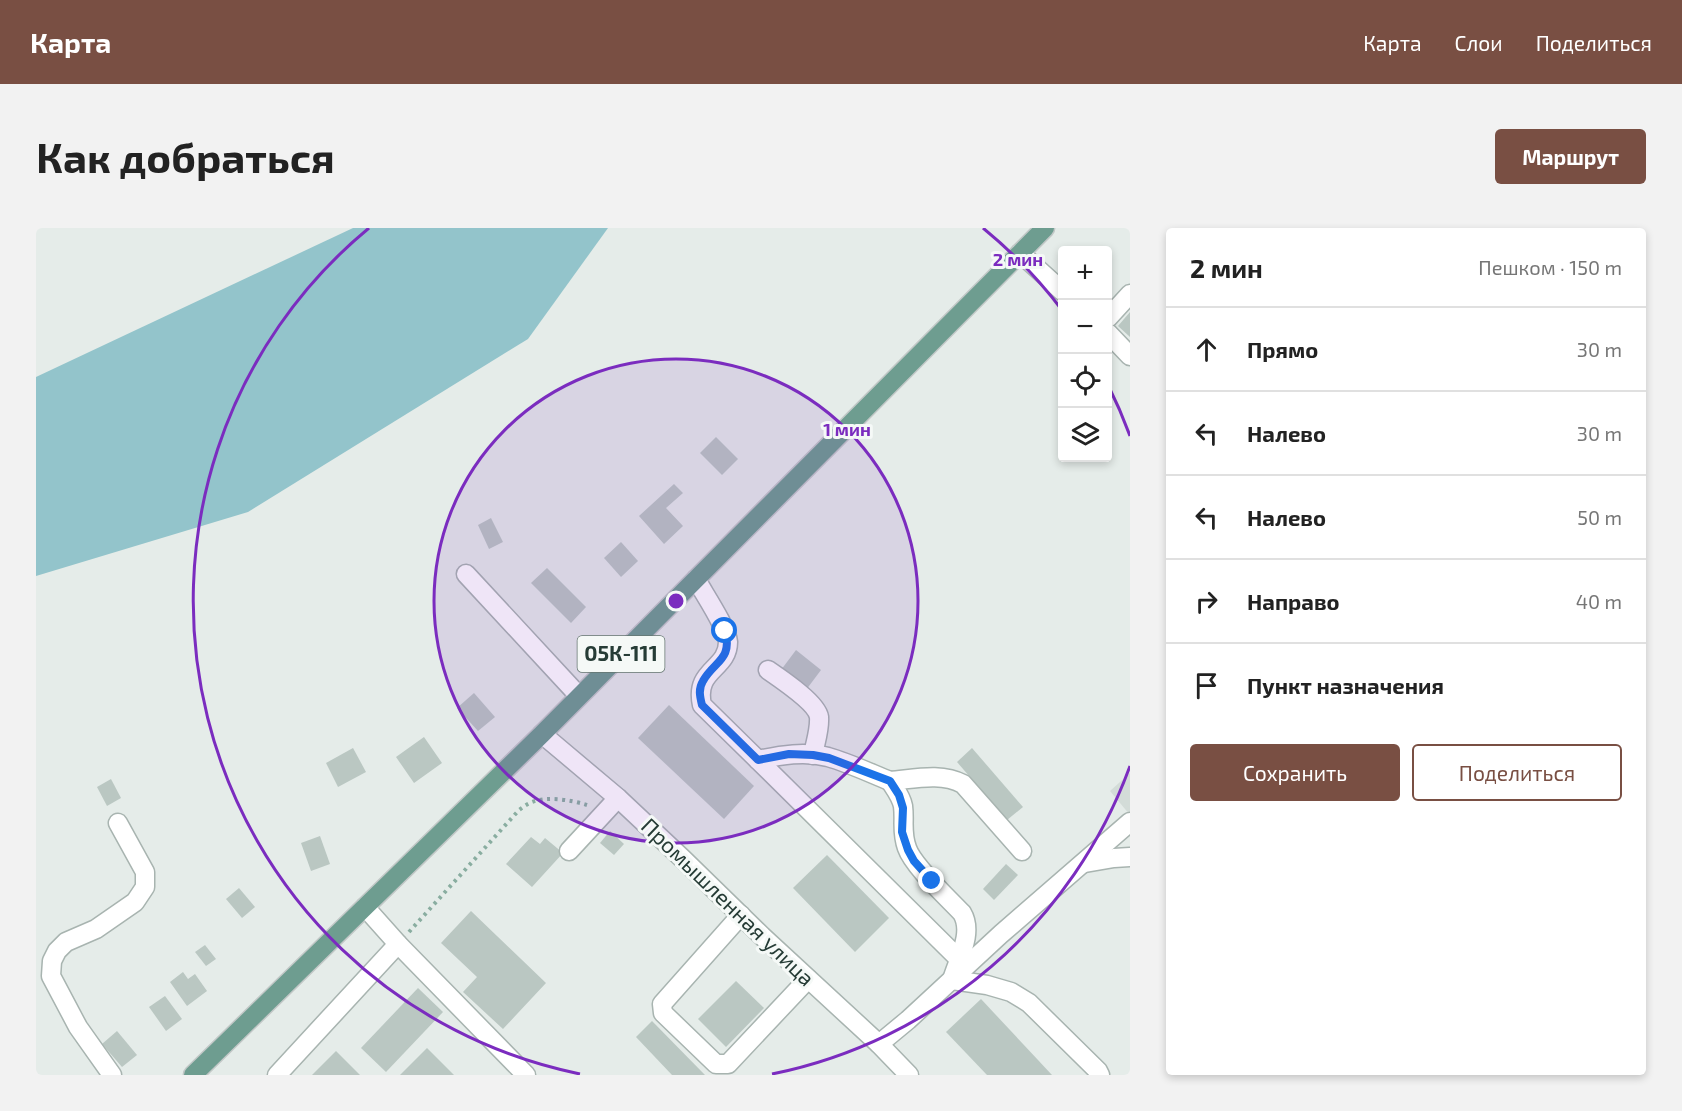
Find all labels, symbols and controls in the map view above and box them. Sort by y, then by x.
text: Карта [30,25,111,59]
text: Карта [1363,30,1422,55]
text: Слои [1455,30,1503,55]
text: Поделиться [1536,30,1652,55]
button: Маршрут [1495,129,1646,184]
text: Как добраться [36,131,335,181]
map controls [1058,246,1112,462]
button: + [1058,246,1112,300]
text: 2 мин [993,248,1043,270]
text: 2 мин [1190,252,1263,283]
text: Пешком · 150 m [1478,255,1622,279]
button: − [1058,300,1112,354]
icon: ahead [1190,333,1223,366]
text: Прямо [1247,336,1318,362]
text: 30 m [1577,337,1622,361]
button: locate [1058,354,1112,408]
button: layers [1058,408,1112,462]
icon: left [1190,417,1223,450]
text: 1 мин [823,418,871,440]
text: Налево [1247,420,1326,446]
text: 30 m [1577,421,1622,445]
icon: left [1190,501,1223,534]
text: Налево [1247,504,1326,530]
text: 50 m [1577,505,1622,529]
icon: right [1190,585,1223,618]
text: Направо [1247,588,1340,614]
text: 40 m [1576,589,1622,613]
centre of rings [666,591,686,611]
route start [711,617,737,643]
road number: 05К-111 [578,636,664,672]
icon: arrive [1190,669,1223,702]
text: Пункт назначения [1247,672,1444,698]
button: Сохранить [1190,744,1400,801]
button: Поделиться [1412,744,1622,801]
street label: Промышленная улица [636,812,821,991]
route end [918,867,944,893]

